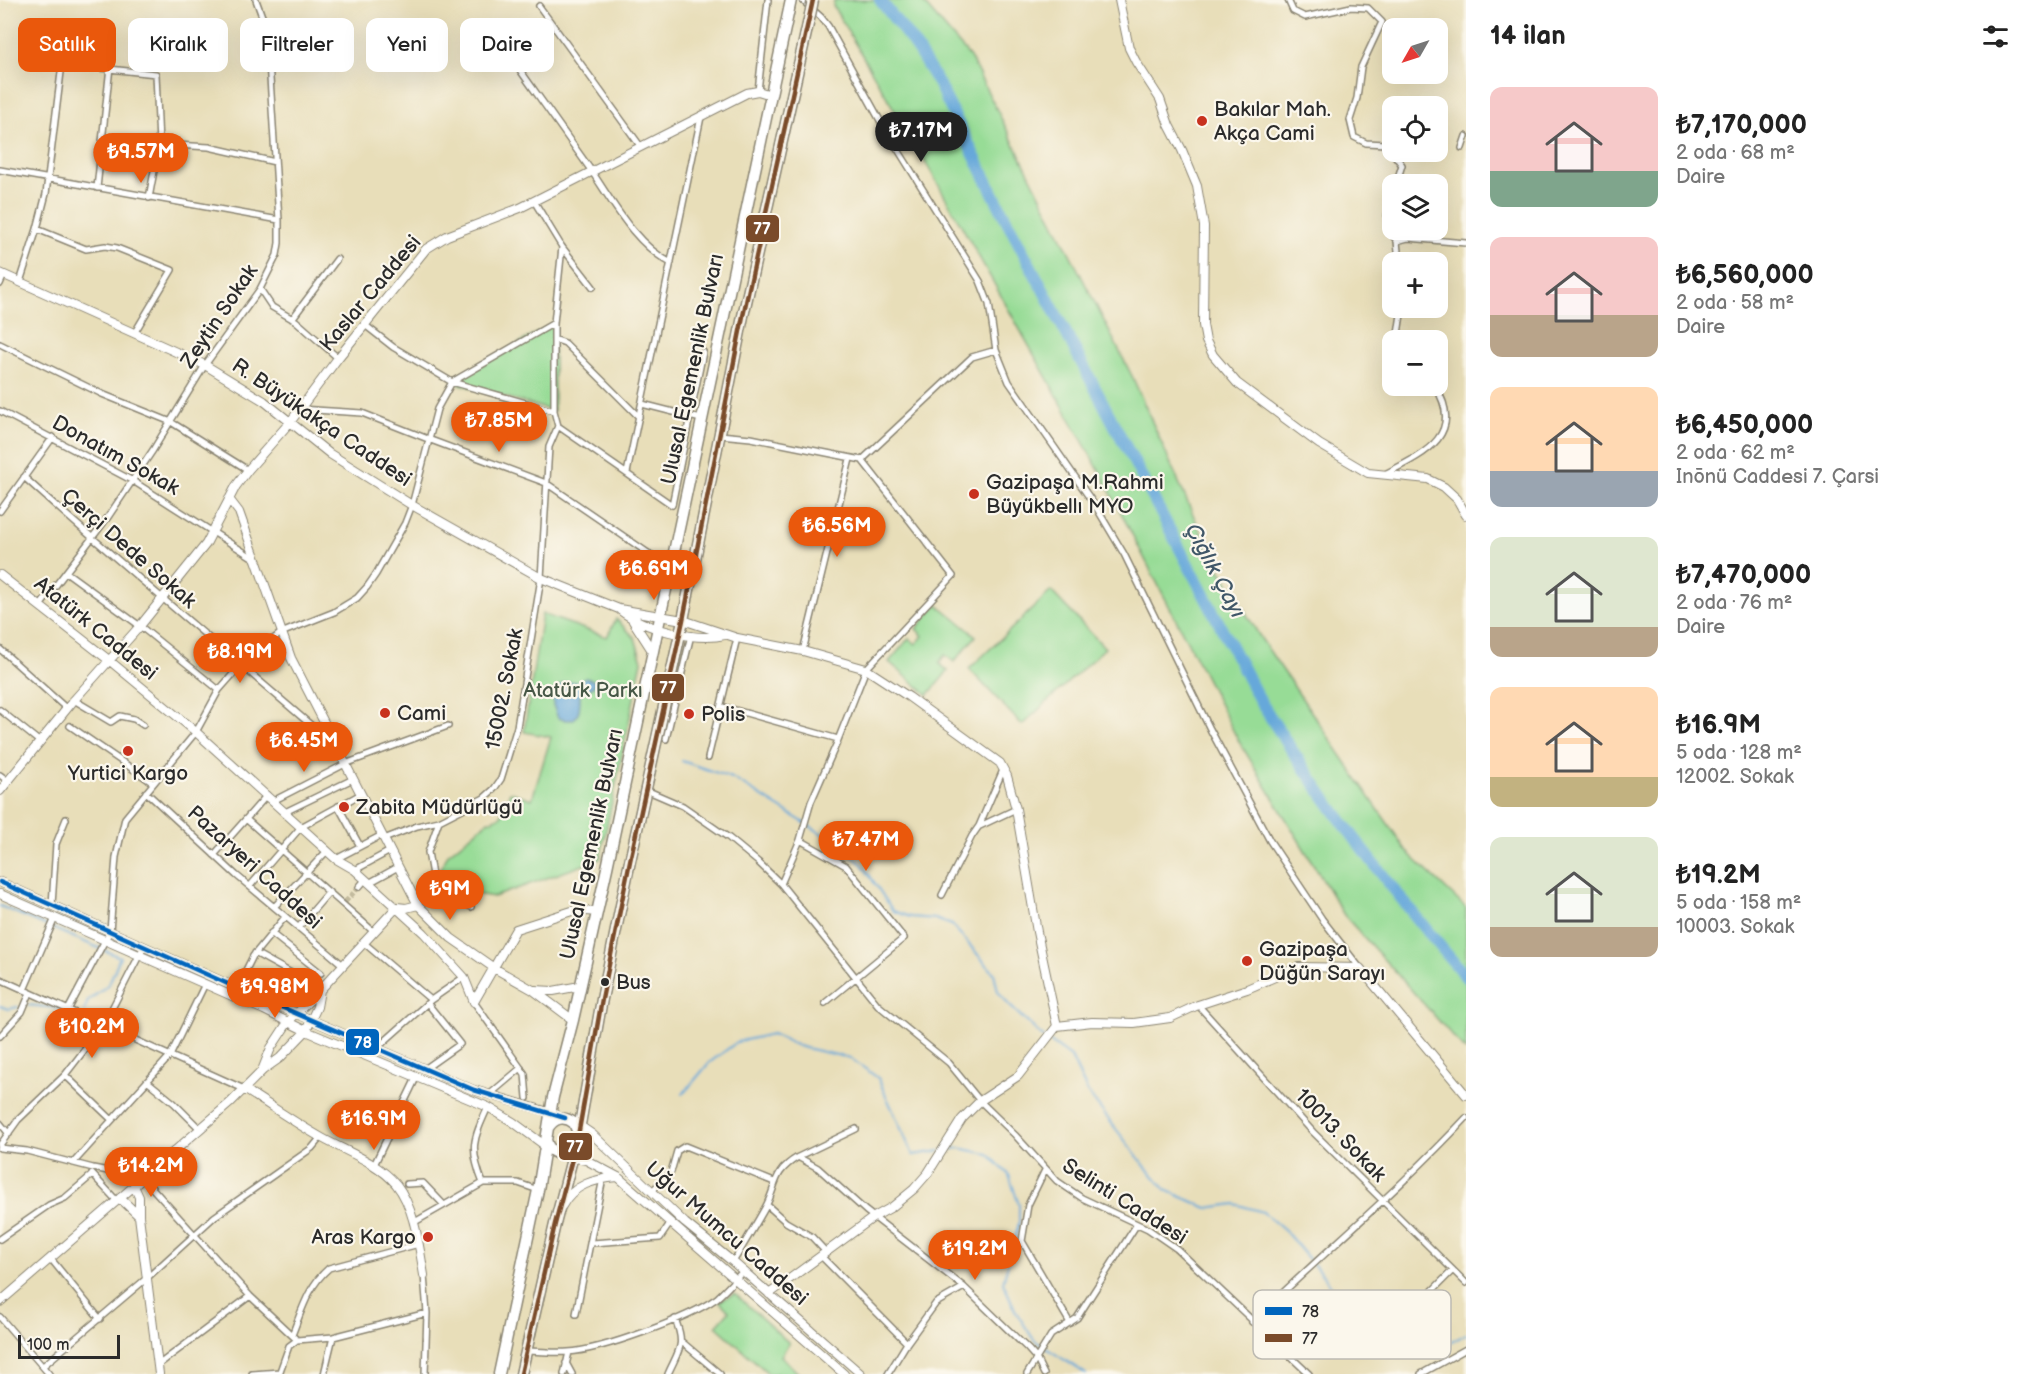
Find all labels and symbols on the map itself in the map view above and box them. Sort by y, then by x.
north arrow [1382,18,1448,84]
place label: Bakılar Mah. Akça Cami [1214,97,1331,146]
pin: ₺7.17M [872,112,970,163]
marker: Bakılar Mah. Akça Cami [1195,114,1209,128]
pin: ₺9.57M [92,133,190,184]
line badge: 77 [745,214,780,243]
text: 77 [753,220,771,239]
street label: Kaslar Caddesi [315,230,426,357]
street label: Ulusal Egemenlik Bulvarı [656,251,729,487]
street label: Zeytin Sokak [175,259,264,374]
street label: R. Büyükakça Caddesi [227,353,416,492]
pin: ₺7.85M [450,402,548,453]
street label: Donatım Sokak [48,410,184,501]
place label: Gazipaşa M.Rahmi Büyükbellı MYO [986,470,1164,519]
street label: Çerçi Dede Sokak [56,483,202,614]
marker: Gazipaşa M.Rahmi Büyükbellı MYO [967,487,981,501]
pin: ₺6.56M [788,507,886,558]
water label: Çığlık Çayı [1179,519,1251,623]
pin: ₺6.69M [605,550,703,601]
street label: Atatürk Caddesi [29,571,162,686]
street label: 15002. Sokak [480,625,529,752]
pin: ₺8.19M [191,633,289,684]
line badge: 77 [651,673,685,702]
park label: Atatürk Parkı [523,678,643,703]
text: 77 [659,679,677,698]
place label: Cami [397,701,446,726]
place label: Polis [701,702,745,727]
marker: Cami [378,706,392,720]
marker: Polis [682,707,696,721]
pin: ₺6.45M [255,722,353,773]
street label: Ulusal Egemenlik Bulvarı [555,726,628,962]
marker: Yurtici Kargo [121,744,135,758]
place label: Yurtici Kargo [67,761,188,786]
place label: Zabita Müdürlügü [355,795,523,820]
street label: Pazaryeri Caddesi [182,800,327,934]
marker: Zabita Müdürlügü [337,800,351,814]
pin: ₺7.47M [817,821,915,872]
pin: ₺9M [421,870,479,921]
place label: Gazipaşa Düğün Sarayı [1259,937,1385,986]
marker: Gazipaşa Düğün Sarayı [1240,954,1254,968]
pin: ₺9.98M [226,968,324,1019]
place label: Bus [616,971,651,995]
marker: Bus [599,976,611,988]
pin: ₺10.2M [43,1008,141,1059]
line badge: 78 [345,1028,380,1056]
text: 78 [354,1034,372,1053]
street label: 10013. Sokak [1290,1084,1392,1188]
pin: ₺16.9M [325,1100,423,1151]
line badge: 77 [558,1132,593,1161]
text: 77 [566,1138,584,1157]
pin: ₺14.2M [102,1147,200,1198]
street label: Selinti Caddesi [1058,1153,1192,1250]
street label: Uğur Mumcu Caddesi [640,1156,813,1311]
place label: Aras Kargo [312,1225,416,1250]
marker: Aras Kargo [421,1230,435,1244]
pin: ₺19.2M [926,1230,1024,1281]
legend [1253,1290,1451,1359]
text: 78 [1302,1303,1319,1322]
text: 77 [1302,1330,1318,1349]
scale bar [18,1332,120,1360]

